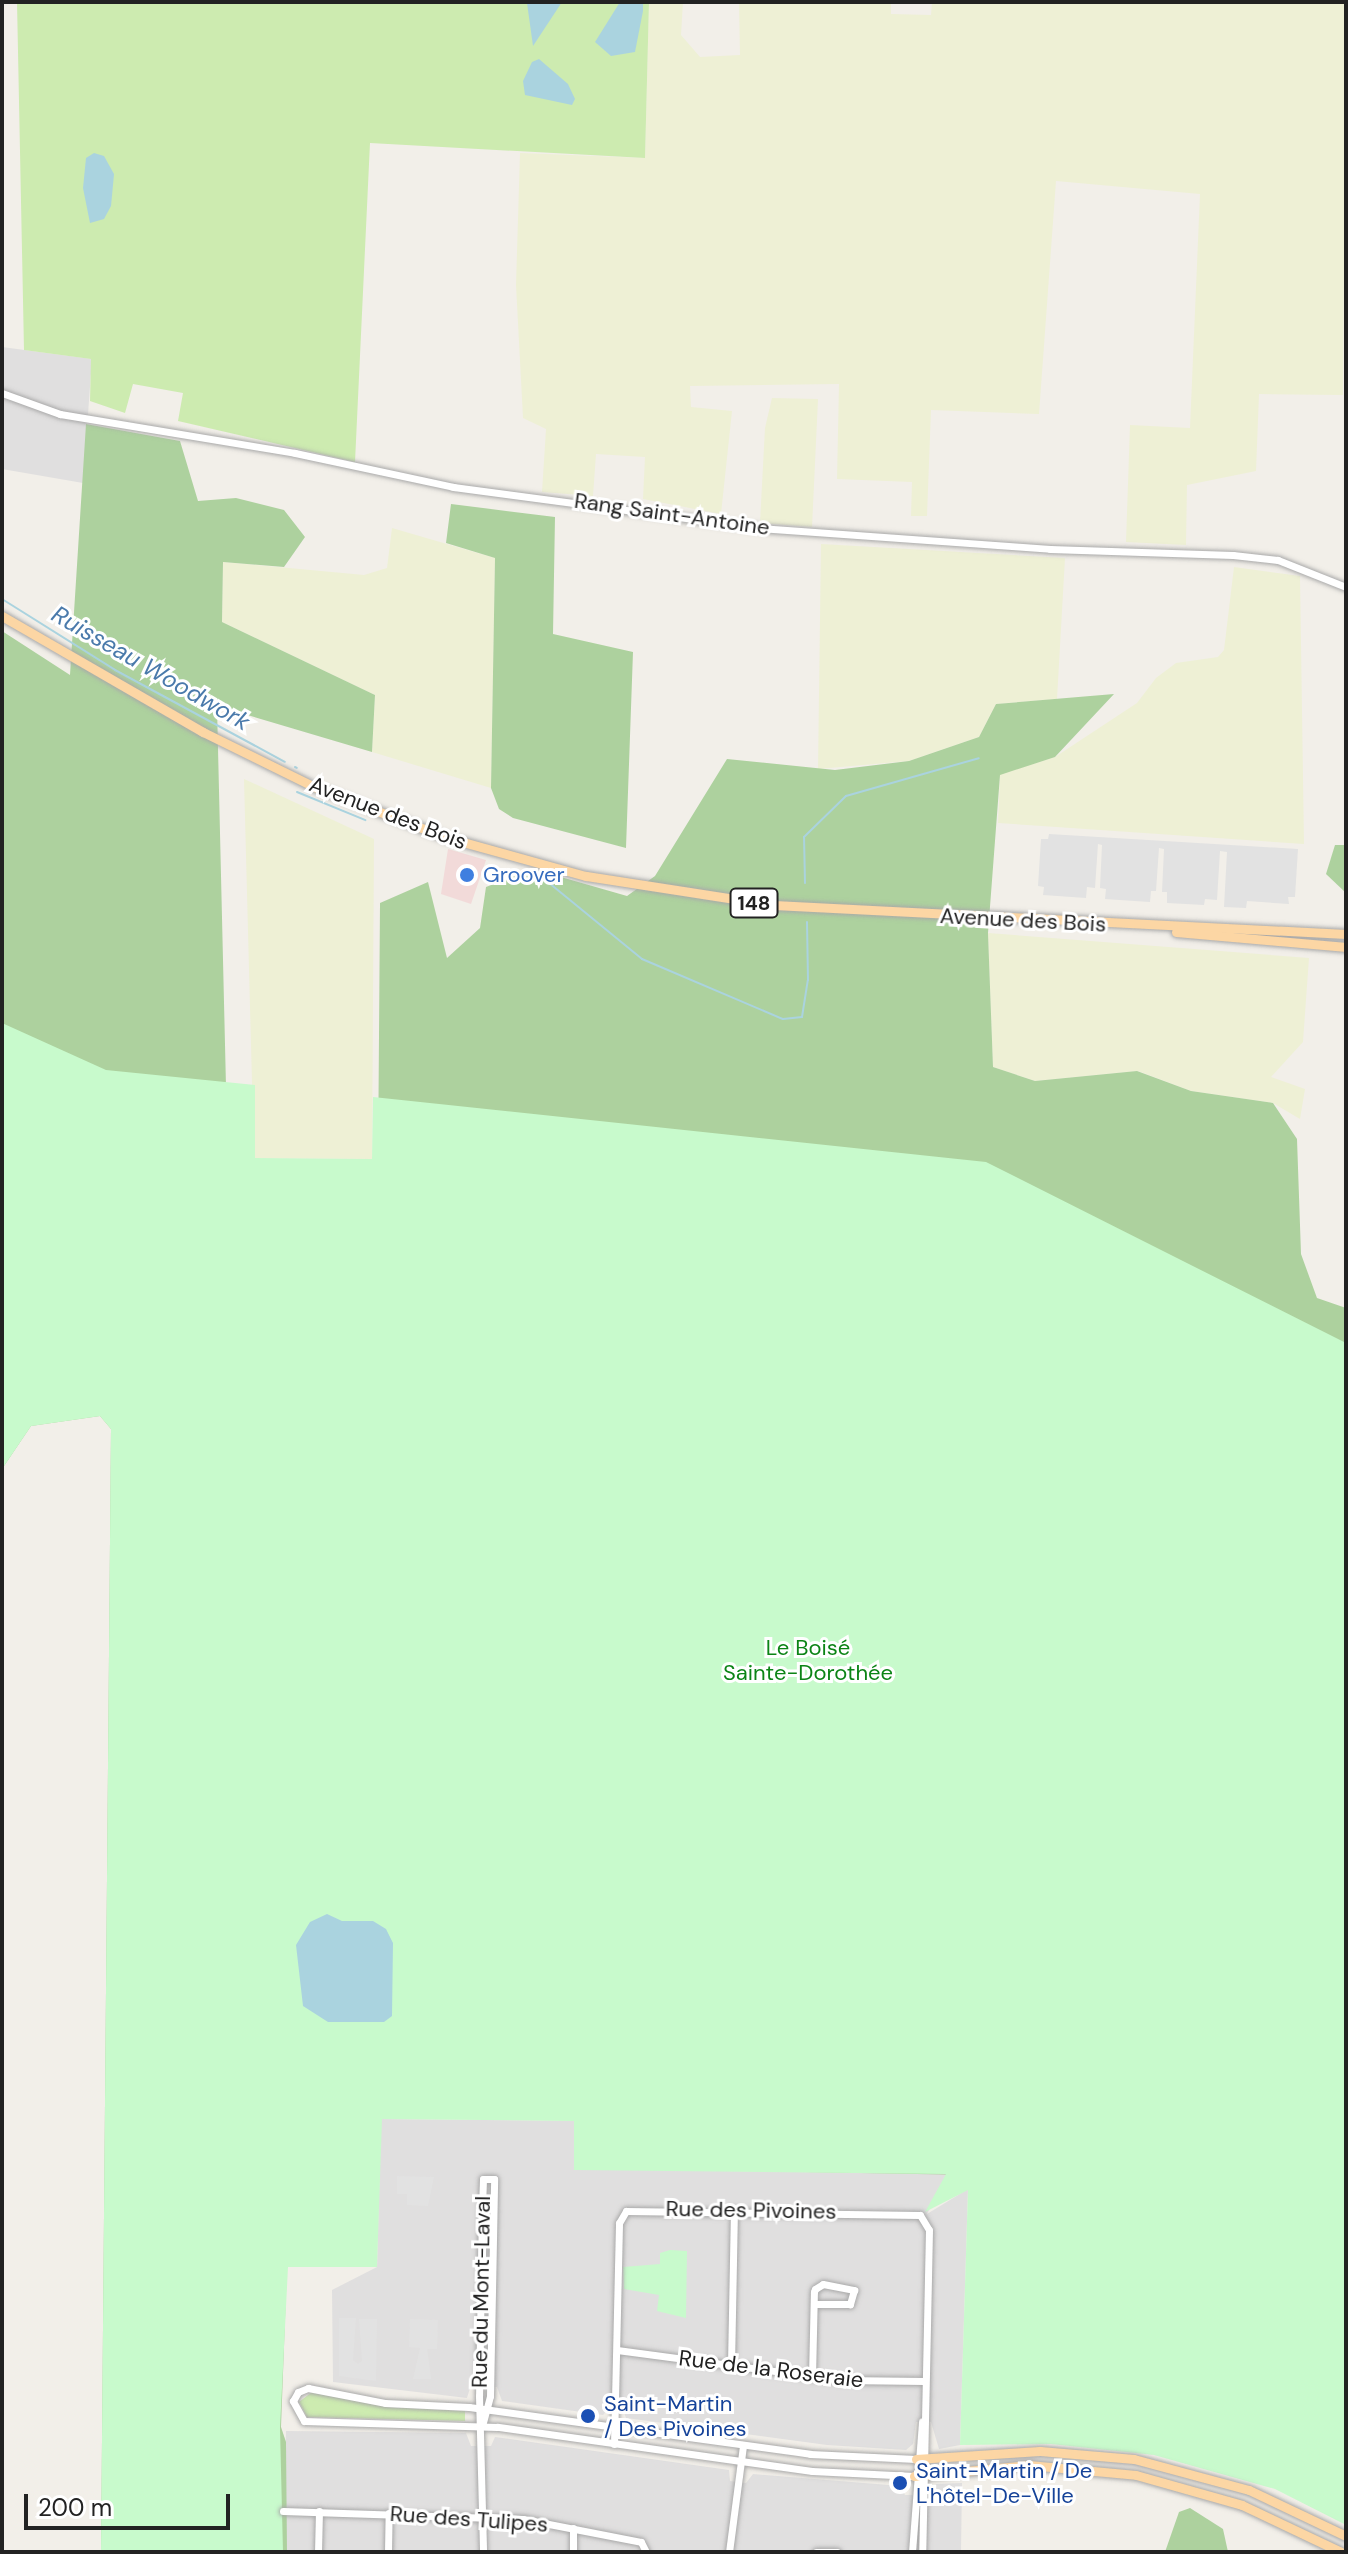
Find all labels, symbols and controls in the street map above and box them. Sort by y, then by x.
street label: Rang Saint-Antoine [573,487,771,541]
water label: Ruisseau Woodwork [47,599,255,737]
street label: Avenue des Bois [306,771,470,855]
place label: Groover [483,862,565,888]
marker: Groover [458,866,476,884]
road number: 148 [728,887,780,919]
street label: Avenue des Bois [939,902,1107,938]
park label: Le Boisé Sainte-Dorothée [723,1634,893,1686]
street label: Rue des Pivoines [665,2195,837,2225]
street label: Rue du Mont-Laval [466,2196,496,2388]
street label: Rue de la Roseraie [677,2345,865,2393]
place label: Saint-Martin / Des Pivoines [604,2390,747,2442]
marker: Saint-Martin / Des Pivoines [579,2407,597,2425]
place label: Saint-Martin / De L'hôtel-De-Ville [916,2457,1092,2508]
marker: Saint-Martin / De L'hôtel-De-Ville [891,2474,909,2492]
scale bar [28,2478,234,2528]
text: 200 m [38,2492,112,2523]
street label: Rue des Tulipes [389,2500,549,2538]

